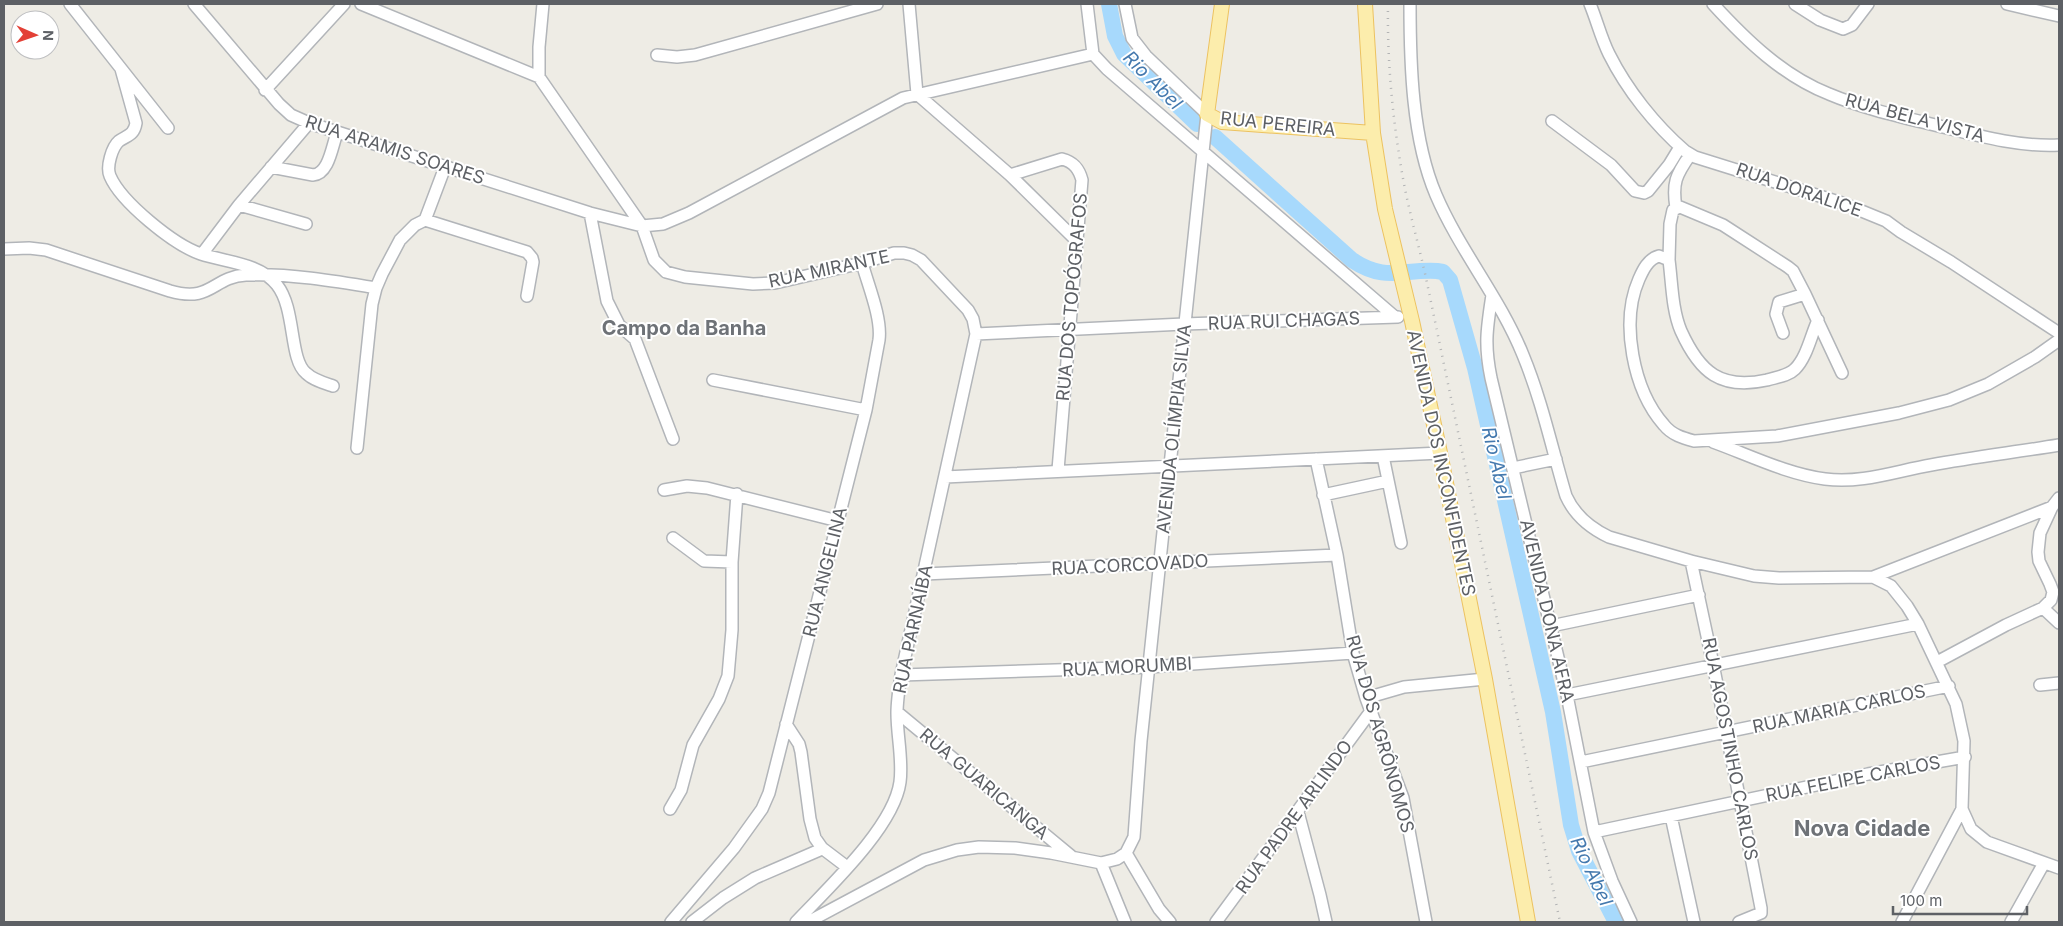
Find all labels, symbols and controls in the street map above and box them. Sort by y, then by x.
north arrow [10,10,60,60]
text: N [40,30,57,41]
water label: Rio Abel [1118,46,1187,115]
street label: RUA BELA VISTA [1843,89,1987,146]
street label: RUA PEREIRA [1219,107,1337,140]
street label: RUA ARAMIS SOARES [303,111,487,188]
street label: RUA DORALICE [1733,158,1865,221]
street label: RUA DOS TOPÓGRAFOS [1051,192,1091,402]
street label: RUA MIRANTE [766,245,891,292]
street label: RUA RUI CHAGAS [1208,307,1360,334]
district label: Campo da Banha [602,316,766,340]
street label: AVENIDA OLÍMPIA SILVA [1151,323,1195,535]
street label: AVENIDA DOS INCONFIDENTES [1403,328,1480,598]
water label: Rio Abel [1477,425,1516,502]
street label: RUA ANGELINA [798,505,851,639]
street label: AVENIDA DONA AFRA [1516,517,1579,705]
street label: RUA CORCOVADO [1051,550,1209,579]
street label: RUA PARNAÍBA [888,562,936,695]
street label: RUA DOS AGRÔNOMOS [1342,632,1420,835]
street label: RUA AGOSTINHO CARLOS [1699,636,1762,862]
street label: RUA MORUMBI [1062,653,1192,680]
street label: RUA MARIA CARLOS [1750,680,1927,737]
street label: RUA GUARICANGA [916,724,1053,844]
street label: RUA PADRE ARLINDO [1231,736,1356,898]
street label: RUA FELIPE CARLOS [1764,751,1942,806]
district label: Nova Cidade [1794,815,1930,841]
water label: Rio Abel [1566,833,1618,910]
scale bar [1893,884,2027,916]
text: 100 m [1900,891,1942,910]

